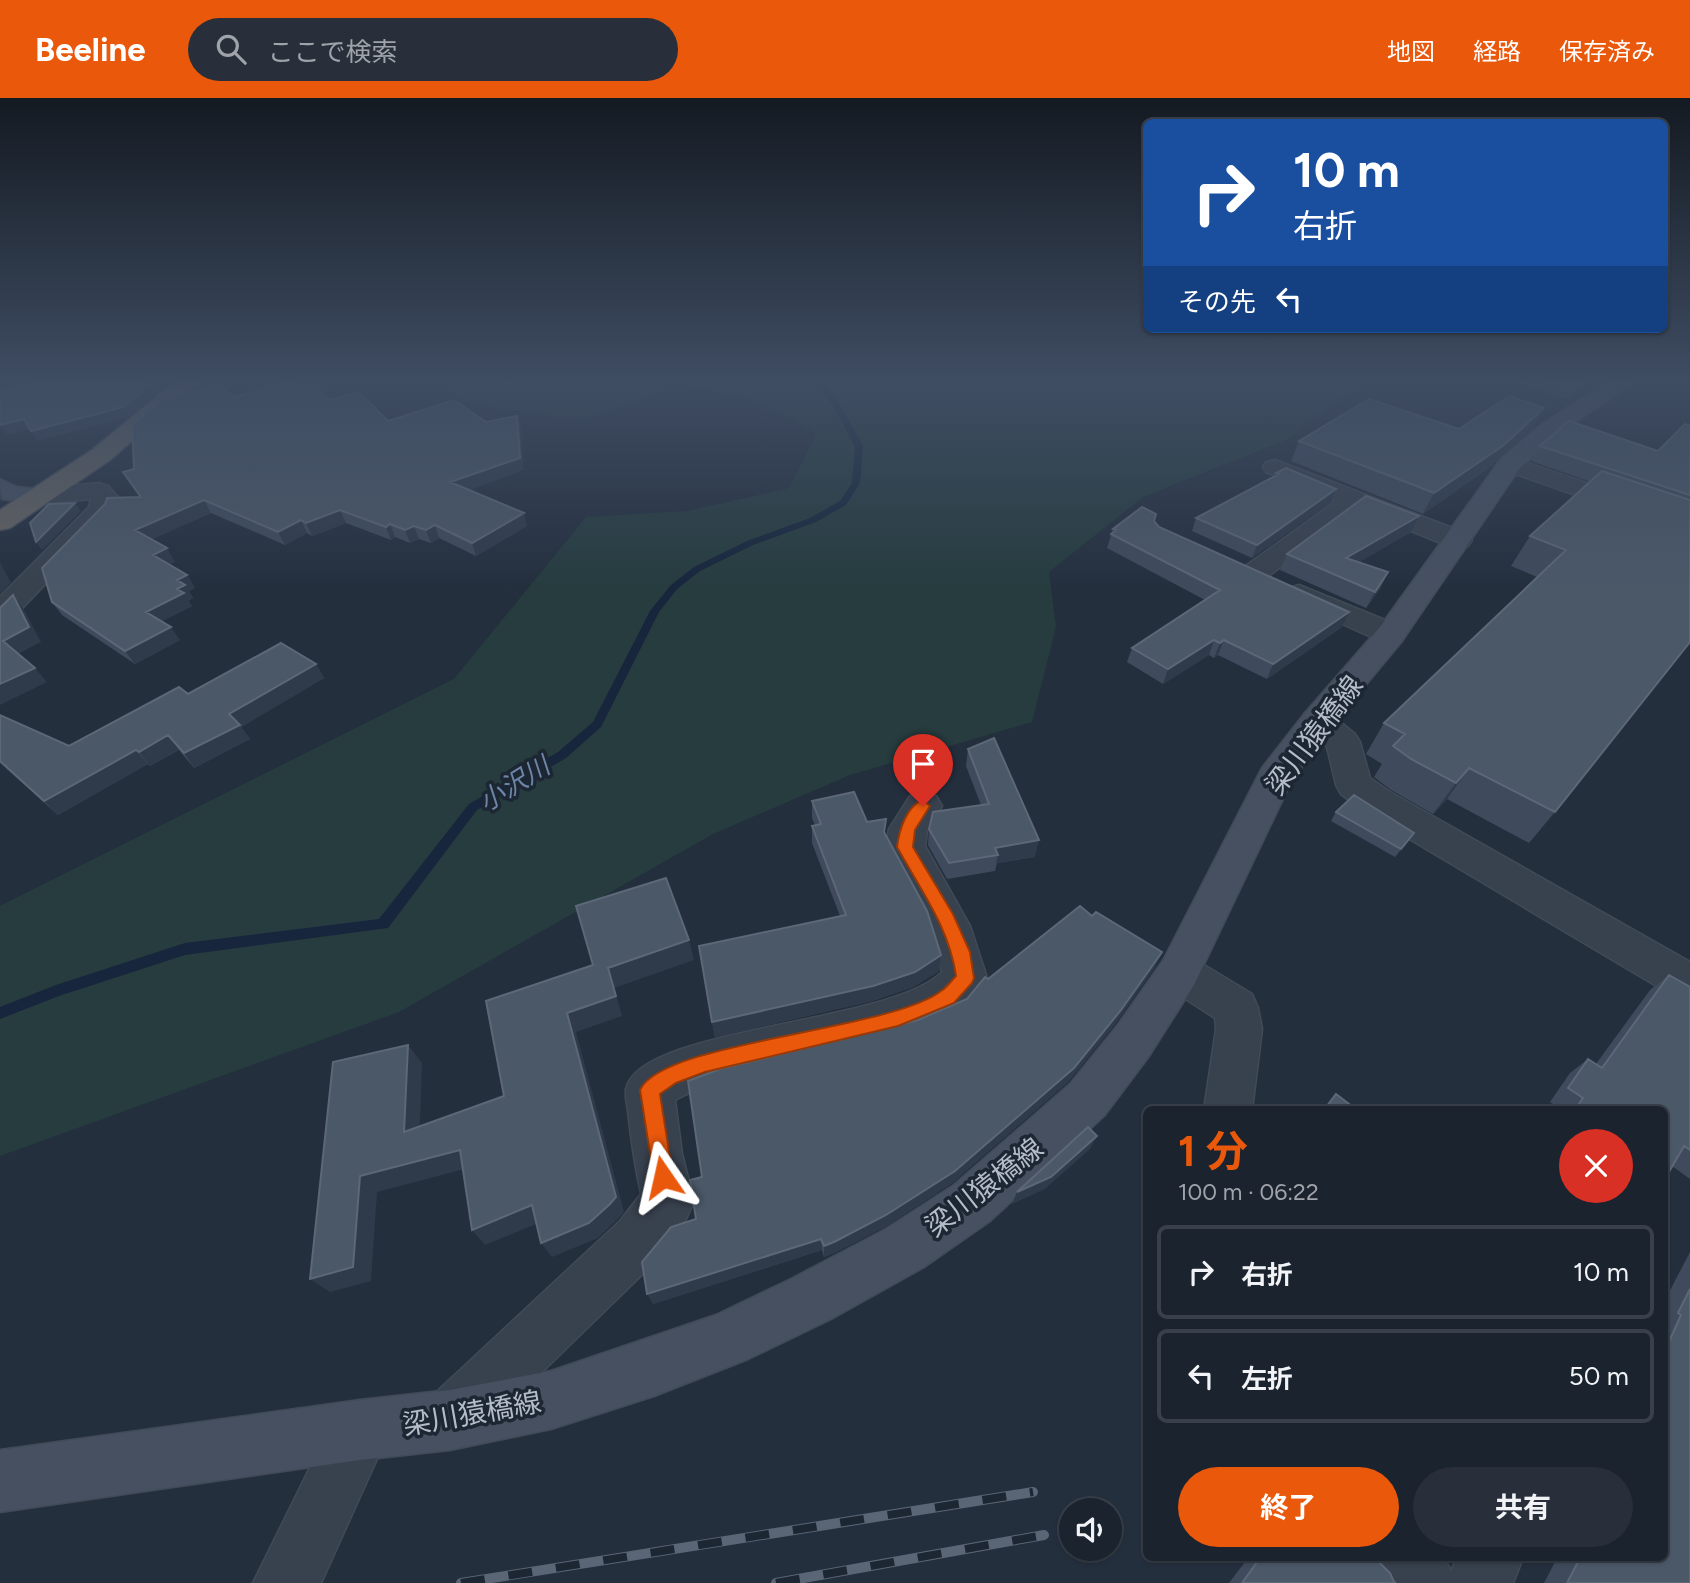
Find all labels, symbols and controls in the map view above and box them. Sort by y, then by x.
search box [188,18,678,81]
text: Beeline [35,30,146,69]
icon: search [212,30,250,68]
text: ここで検索 [268,36,398,68]
text: 地図 [1387,37,1435,66]
text: 経路 [1473,37,1521,66]
text: 保存済み [1559,37,1655,66]
text: 10 m [1293,140,1400,199]
icon: right [1178,147,1269,238]
text: 右折 [1293,207,1357,245]
icon: left [1270,280,1308,318]
text: その先 [1178,286,1256,318]
street label: 梁川猿橋線 [1258,669,1370,801]
pin [893,734,953,806]
icon: arrive [904,745,942,783]
water label: 小沢川 [472,748,558,818]
text: 1 分 [1178,1126,1248,1177]
button: close [1559,1129,1633,1203]
street label: 梁川猿橋線 [918,1131,1050,1243]
position arrow [626,1140,700,1214]
text: 100 m · 06:22 [1178,1178,1319,1206]
icon: right [1182,1253,1220,1291]
text: 10 m [1573,1256,1629,1288]
text: 右折 [1241,1259,1293,1291]
icon: left [1182,1357,1220,1395]
text: 50 m [1569,1360,1629,1392]
text: 左折 [1241,1363,1293,1395]
street label: 梁川猿橋線 [400,1384,544,1442]
button: 終了 [1178,1467,1399,1547]
button: 共有 [1413,1467,1633,1547]
map controls [1059,1498,1122,1561]
button: sound [1059,1498,1122,1561]

